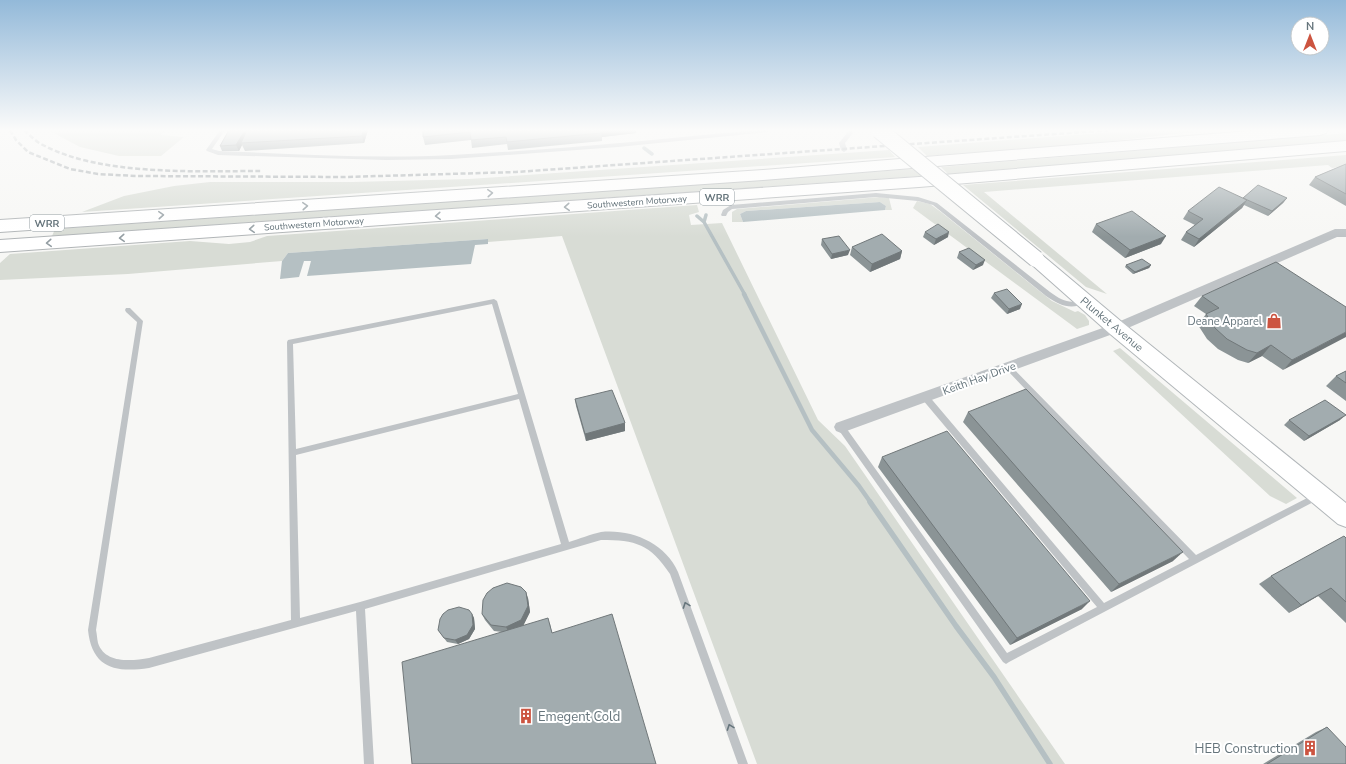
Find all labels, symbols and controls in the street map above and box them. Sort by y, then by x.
north arrow [1290,16,1330,56]
text: N [1306,19,1314,34]
one-way arrow [487,189,493,198]
road number: WRR [700,189,734,205]
street label: Southwestern Motorway [587,193,688,211]
one-way arrow [302,201,308,210]
one-way arrow [564,203,570,212]
one-way arrow [158,211,164,220]
one-way arrow [435,211,441,220]
road number: WRR [30,215,64,231]
street label: Southwestern Motorway [264,215,365,233]
one-way arrow [249,224,255,233]
one-way arrow [119,233,126,242]
one-way arrow [46,238,52,247]
street label: Plunket Avenue [1077,294,1146,355]
shop icon: Deane Apparel [1265,312,1283,330]
place label: Deane Apparel [1188,314,1263,329]
street label: Keith Hay Drive [941,358,1018,399]
one-way arrow [682,601,690,608]
building icon: Emegent Cold [517,707,535,725]
place label: Emegent Cold [538,708,620,726]
one-way arrow [726,724,734,731]
building icon: HEB Construction [1301,739,1319,757]
place label: HEB Construction [1195,740,1298,758]

